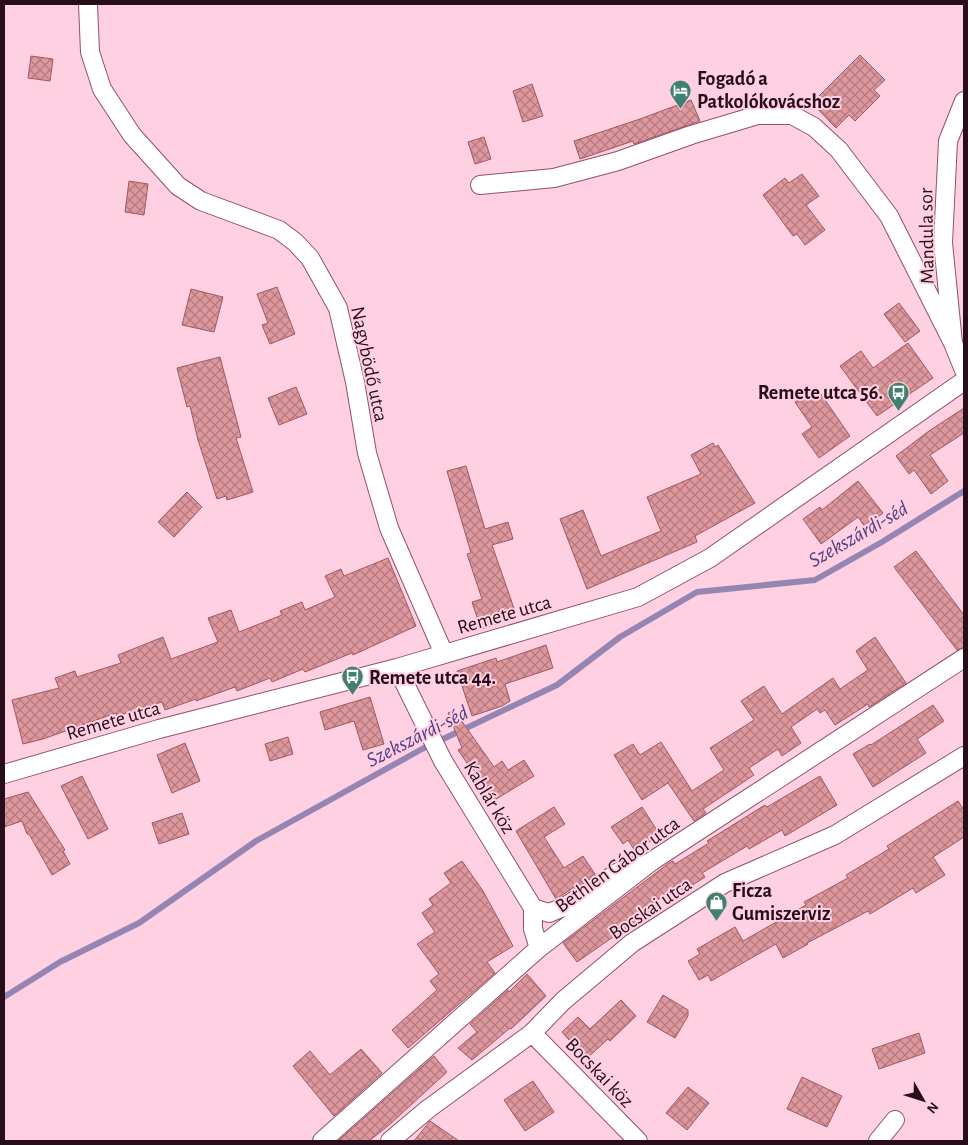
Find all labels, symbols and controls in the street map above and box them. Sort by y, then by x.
place label: Fogadó a Patkolókovácshoz [697,69,840,112]
hotel icon: Fogadó a Patkolókovácshoz [669,78,693,109]
street label: Mandula sor [916,187,938,284]
street label: Nagybödő utca [347,305,391,424]
bus stop icon: Remete utca 56. [887,380,911,411]
place label: Remete utca 56. [758,383,883,403]
water label: Szekszárdi-séd [805,498,912,571]
street label: Remete utca [455,592,553,638]
bus stop icon: Remete utca 44. [341,665,365,696]
place label: Remete utca 44. [369,668,496,688]
street label: Remete utca [64,698,162,744]
water label: Szekszárdi-séd [363,702,471,771]
street label: Kablár köz [460,758,518,837]
street label: Bethlen Gábor utca [552,813,683,916]
street label: Bocskai utca [606,874,695,944]
place label: Ficza Gumiszerviz [732,881,830,924]
shop icon: Ficza Gumiszerviz [704,890,728,921]
street label: Bocskai köz [561,1034,637,1111]
north arrow [898,1075,948,1125]
text: N [924,1099,941,1116]

